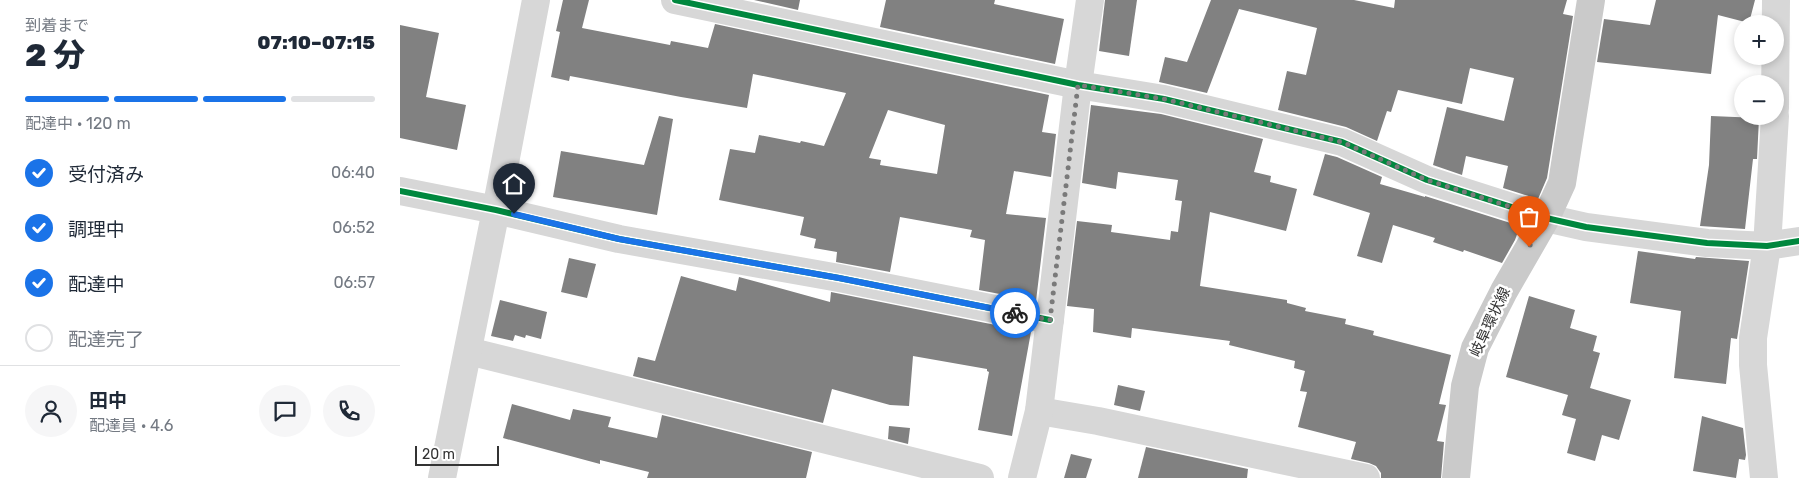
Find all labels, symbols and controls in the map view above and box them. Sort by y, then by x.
map controls [1734,15,1784,125]
button: + [1734,15,1784,65]
text: 到着まで [25,16,89,35]
text: 07:10–07:15 [257,31,375,54]
text: 2 分 [25,36,85,74]
button: − [1734,75,1784,125]
text: 配達中 · 120 m [25,114,131,133]
icon: check [25,159,53,187]
text: 受付済み [68,163,144,186]
text: 06:40 [331,163,375,182]
pin [493,163,535,214]
icon: home [500,170,528,198]
pin [1508,196,1550,247]
icon: bag [1515,203,1543,231]
icon: check [25,214,53,242]
text: 調理中 [68,218,125,241]
text: 06:52 [332,218,375,237]
icon: check [25,269,53,297]
text: 配達中 [68,273,125,296]
text: 06:57 [333,273,375,292]
street label: 岐阜環状線 [1466,284,1514,360]
courier [990,288,1040,338]
icon: bike [1001,299,1029,327]
text: 配達完了 [68,328,144,351]
button: person [25,385,77,437]
button: chat [259,385,311,437]
button: phone [323,385,375,437]
text: 田中 [89,389,127,412]
text: 配達員 · 4.6 [89,416,173,435]
scale bar [415,443,499,466]
text: 20 m [422,446,455,463]

